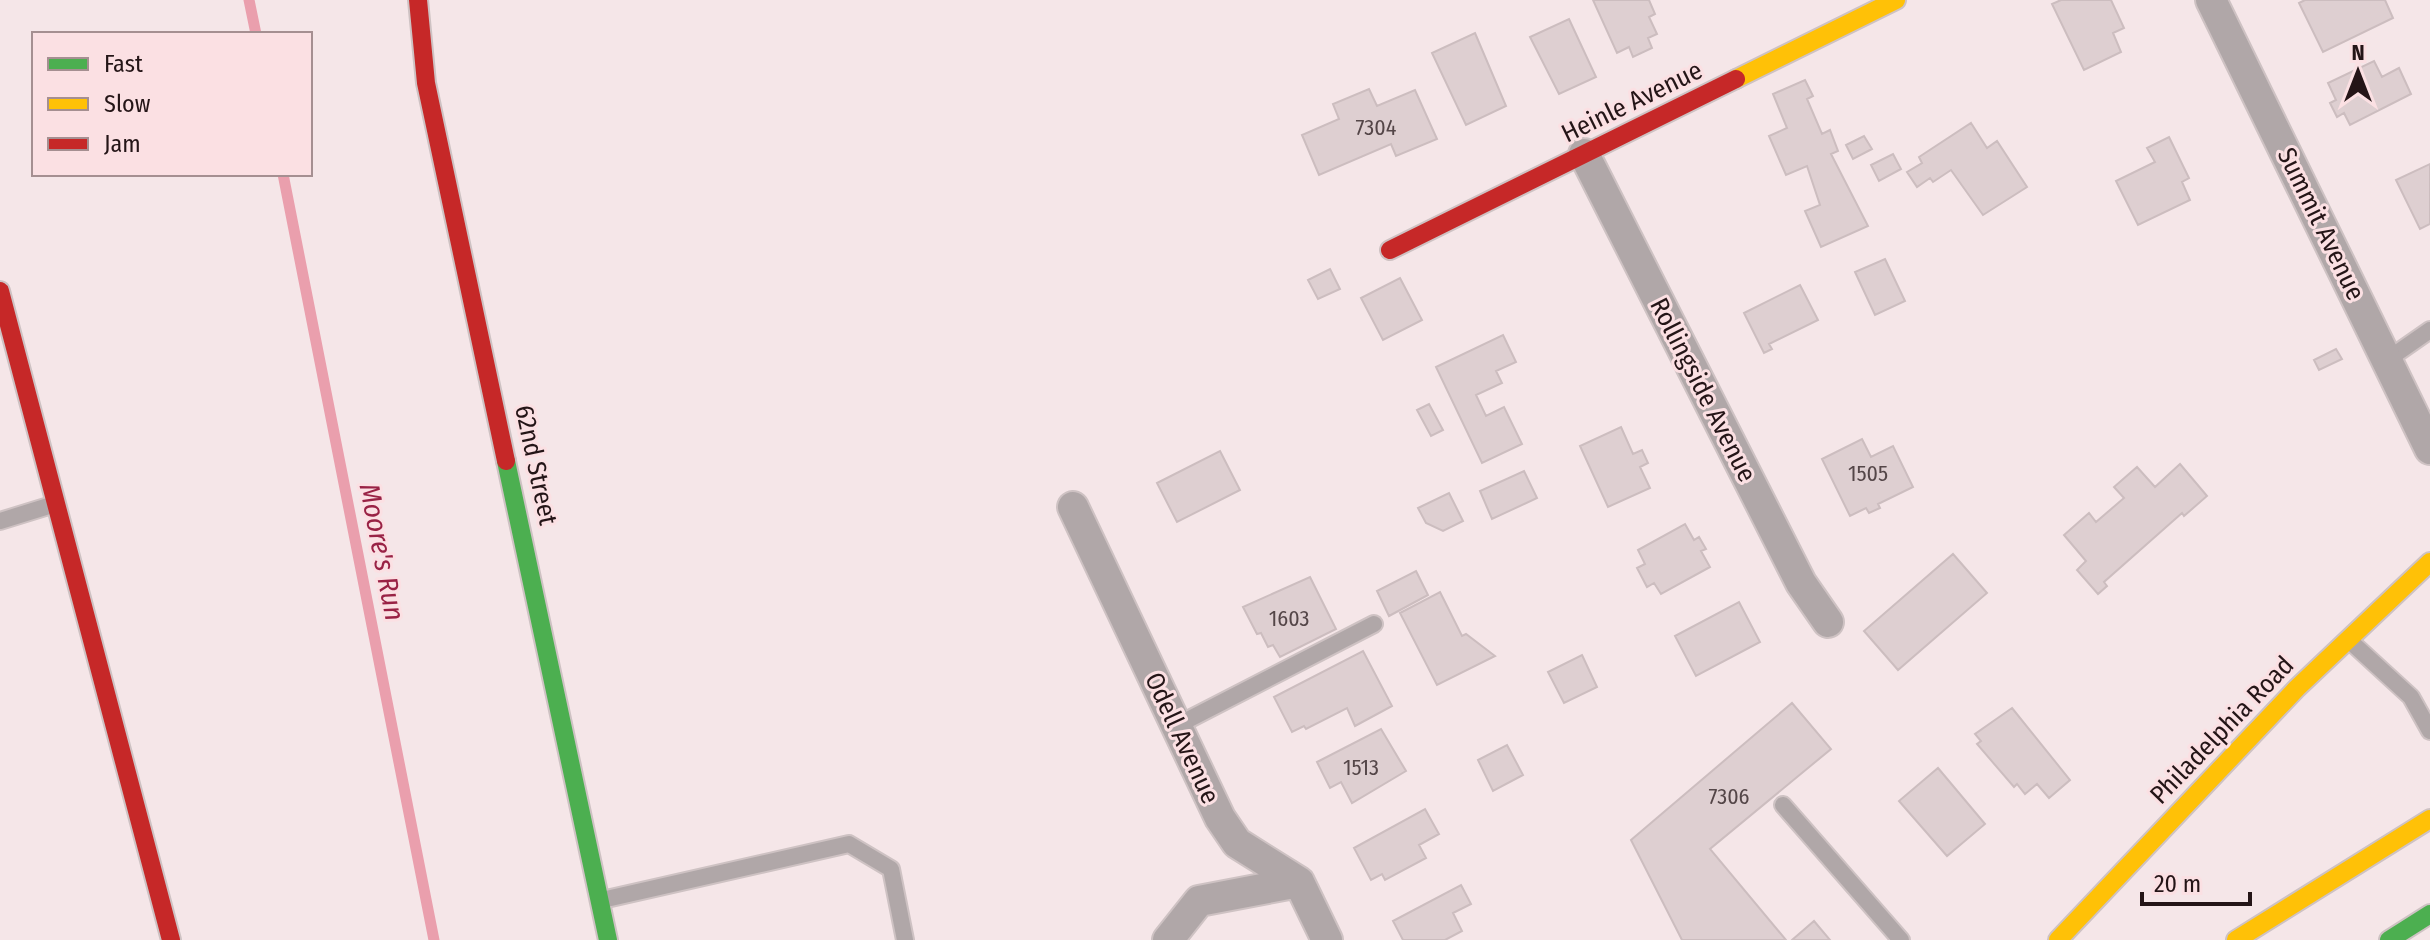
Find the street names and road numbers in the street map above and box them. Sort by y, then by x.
street label: Heinle Avenue [1557,55,1707,149]
street label: Summit Avenue [2271,143,2371,305]
street label: Rollingside Avenue [1643,293,1763,487]
street label: 62nd Street [508,402,564,528]
street label: Philadelphia Road [2144,650,2300,810]
street label: Odell Avenue [1138,668,1226,808]

